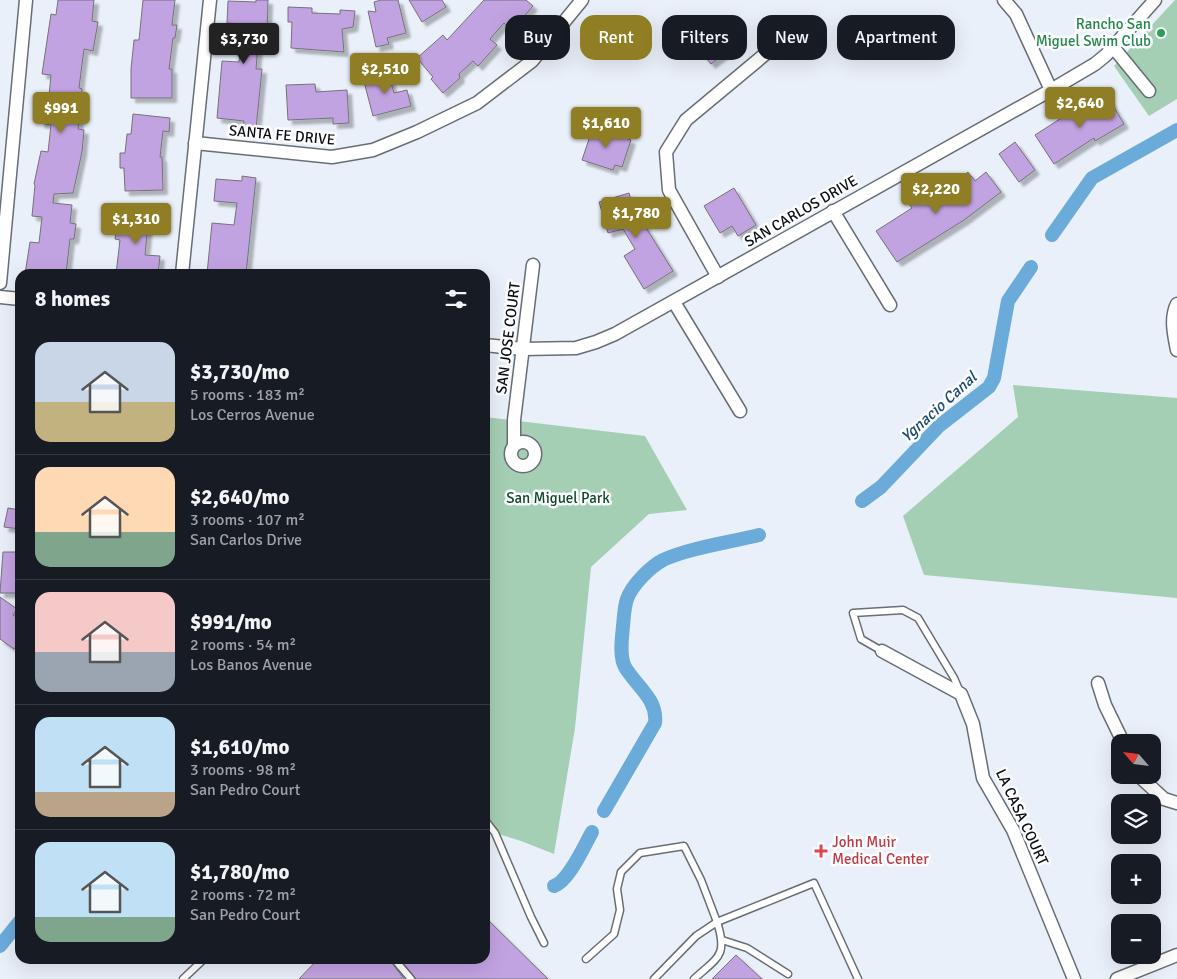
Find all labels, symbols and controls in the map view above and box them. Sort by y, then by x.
chip: Buy [505,15,570,60]
chip: Rent [580,15,652,60]
chip: Filters [662,15,747,60]
chip: New [757,15,827,60]
chip: Apartment [837,15,955,60]
place label: Rancho San Miguel Swim Club [1036,15,1151,50]
pin: $3,730 [203,22,285,65]
marker: Rancho San Miguel Swim Club [1155,27,1167,39]
text: $3,730 [220,29,268,49]
pin: $2,510 [344,52,426,95]
text: $2,510 [361,59,409,79]
pin: $2,640 [1039,86,1121,129]
pin: $991 [31,92,91,134]
text: $2,640 [1056,93,1104,113]
text: $991 [44,98,78,118]
pin: $1,610 [565,106,647,149]
text: $1,610 [582,113,630,133]
street label: SANTA FE DRIVE [228,121,336,149]
street label: SAN CARLOS DRIVE [741,171,861,251]
pin: $2,220 [895,172,977,215]
text: $2,220 [912,179,960,199]
pin: $1,780 [595,196,677,239]
pin: $1,310 [95,202,177,245]
text: $1,780 [612,203,660,223]
text: $1,310 [112,209,160,229]
street label: SAN JOSE COURT [492,280,524,395]
icon: filters [442,285,470,313]
text: 8 homes [35,286,110,312]
text: $3,730/mo [190,359,289,385]
icon: home [75,362,135,422]
water label: Ygnacio Canal [897,367,982,446]
text: 5 rooms · 183 m² [190,385,305,405]
text: Los Cerros Avenue [190,405,315,425]
text: $2,640/mo [190,484,289,510]
icon: home [75,487,135,547]
park label: San Miguel Park [506,489,610,507]
text: 3 rooms · 107 m² [190,510,305,530]
text: San Carlos Drive [190,530,302,550]
text: $991/mo [190,609,272,635]
icon: home [75,612,135,672]
text: 2 rooms · 54 m² [190,635,296,655]
text: Los Banos Avenue [190,655,312,675]
text: $1,610/mo [190,734,289,760]
north arrow [1111,734,1161,784]
map controls [1111,734,1161,964]
icon: home [75,737,135,797]
text: 3 rooms · 98 m² [190,760,296,780]
street label: LA CASA COURT [992,766,1052,869]
text: San Pedro Court [190,780,300,800]
button: layers [1111,794,1161,844]
place label: John Muir Medical Center [832,833,929,868]
marker: John Muir Medical Center [814,844,828,858]
button: + [1111,854,1161,904]
text: $1,780/mo [190,859,289,885]
icon: home [75,862,135,922]
text: 2 rooms · 72 m² [190,885,296,905]
text: San Pedro Court [190,905,300,925]
button: − [1111,914,1161,964]

